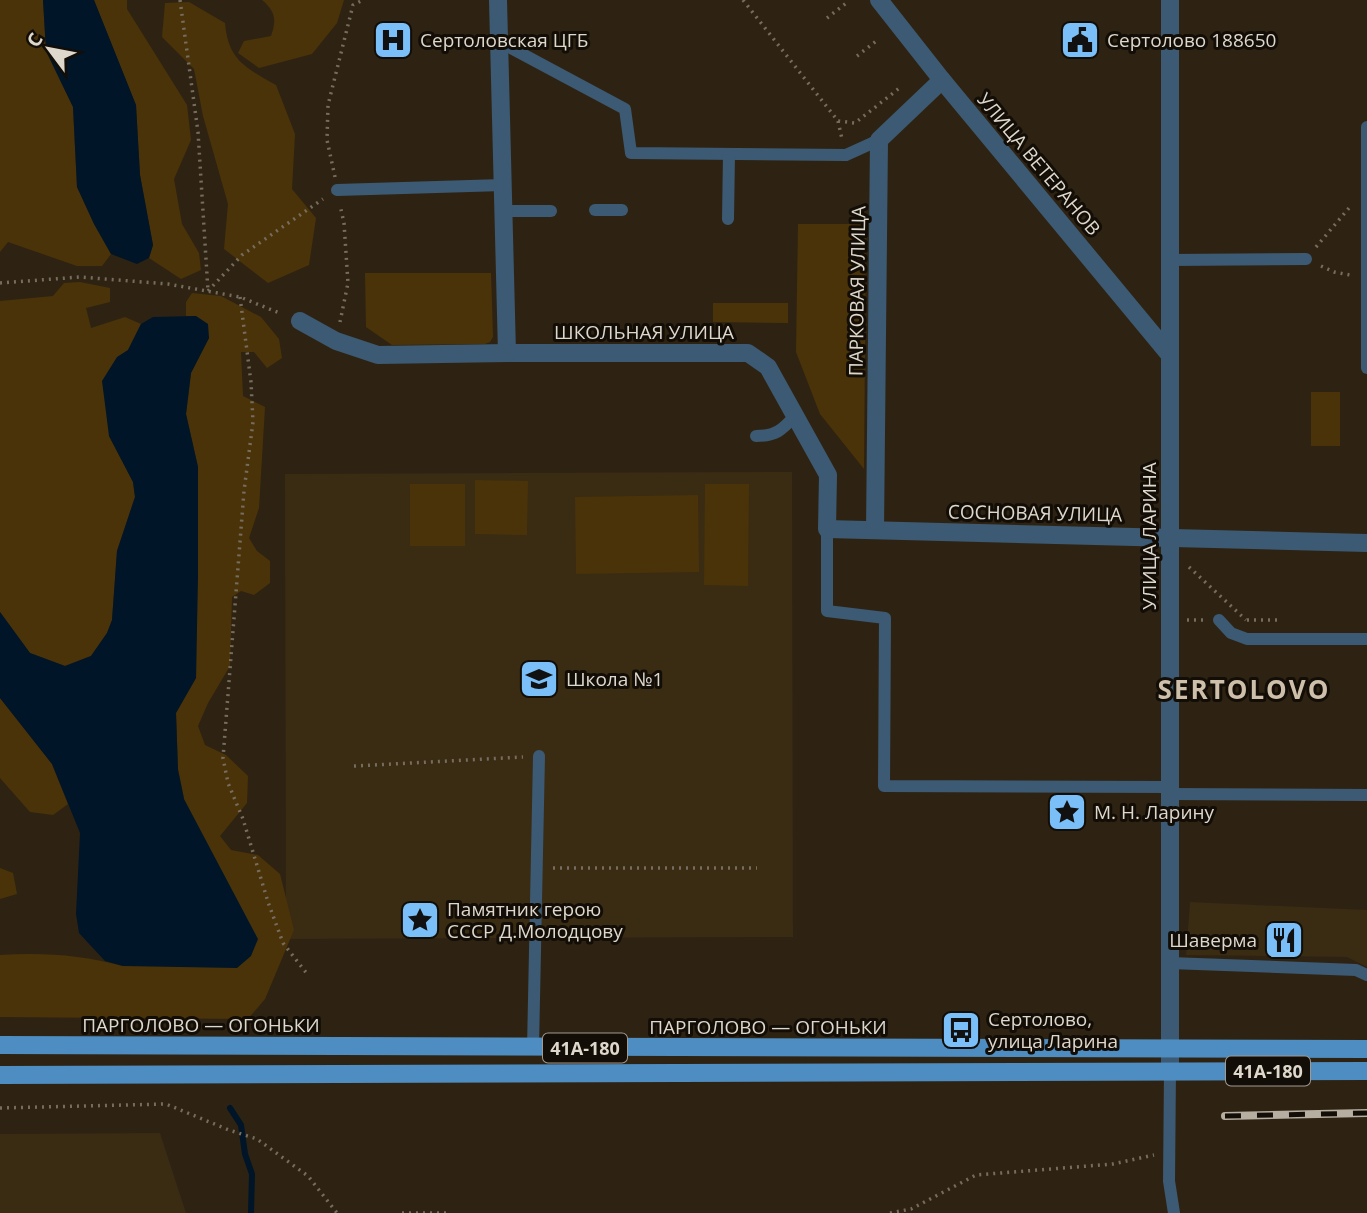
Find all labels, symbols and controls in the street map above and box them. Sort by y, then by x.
north arrow [14,14,84,84]
hospital icon: Сертоловская ЦГБ [372,19,414,61]
public building icon: Сертолово 188650 [1059,19,1101,61]
place label: Сертоловская ЦГБ [420,27,588,53]
place label: Сертолово 188650 [1107,27,1276,53]
text: С [20,28,49,52]
street label: УЛИЦА ВЕТЕРАНОВ [972,87,1106,241]
street label: ПАРКОВАЯ УЛИЦА [843,206,871,376]
street label: ШКОЛЬНАЯ УЛИЦА [554,319,734,345]
street label: УЛИЦА ЛАРИНА [1136,462,1162,610]
street label: СОСНОВАЯ УЛИЦА [948,498,1122,528]
school or university icon: Школа №1 [518,658,560,700]
place label: Школа №1 [566,666,663,692]
district label: SERTOLOVO [1158,671,1330,707]
place icon: М. Н. Ларину [1046,791,1088,833]
place label: М. Н. Ларину [1094,799,1215,825]
place label: Памятник герою СССР Д.Молодцову [447,896,623,944]
place icon: Памятник герою СССР Д.Молодцову [399,899,441,941]
restaurant icon: Шаверма [1263,919,1305,961]
place label: Шаверма [1169,927,1257,953]
place label: Сертолово, улица Ларина [988,1006,1118,1054]
bus stop icon: Сертолово, улица Ларина [940,1009,982,1051]
street label: ПАРГОЛОВО — ОГОНЬКИ [82,1012,320,1038]
street label: ПАРГОЛОВО — ОГОНЬКИ [649,1014,887,1040]
road number: 41А-180 [543,1034,627,1063]
road number: 41А-180 [1226,1056,1310,1086]

